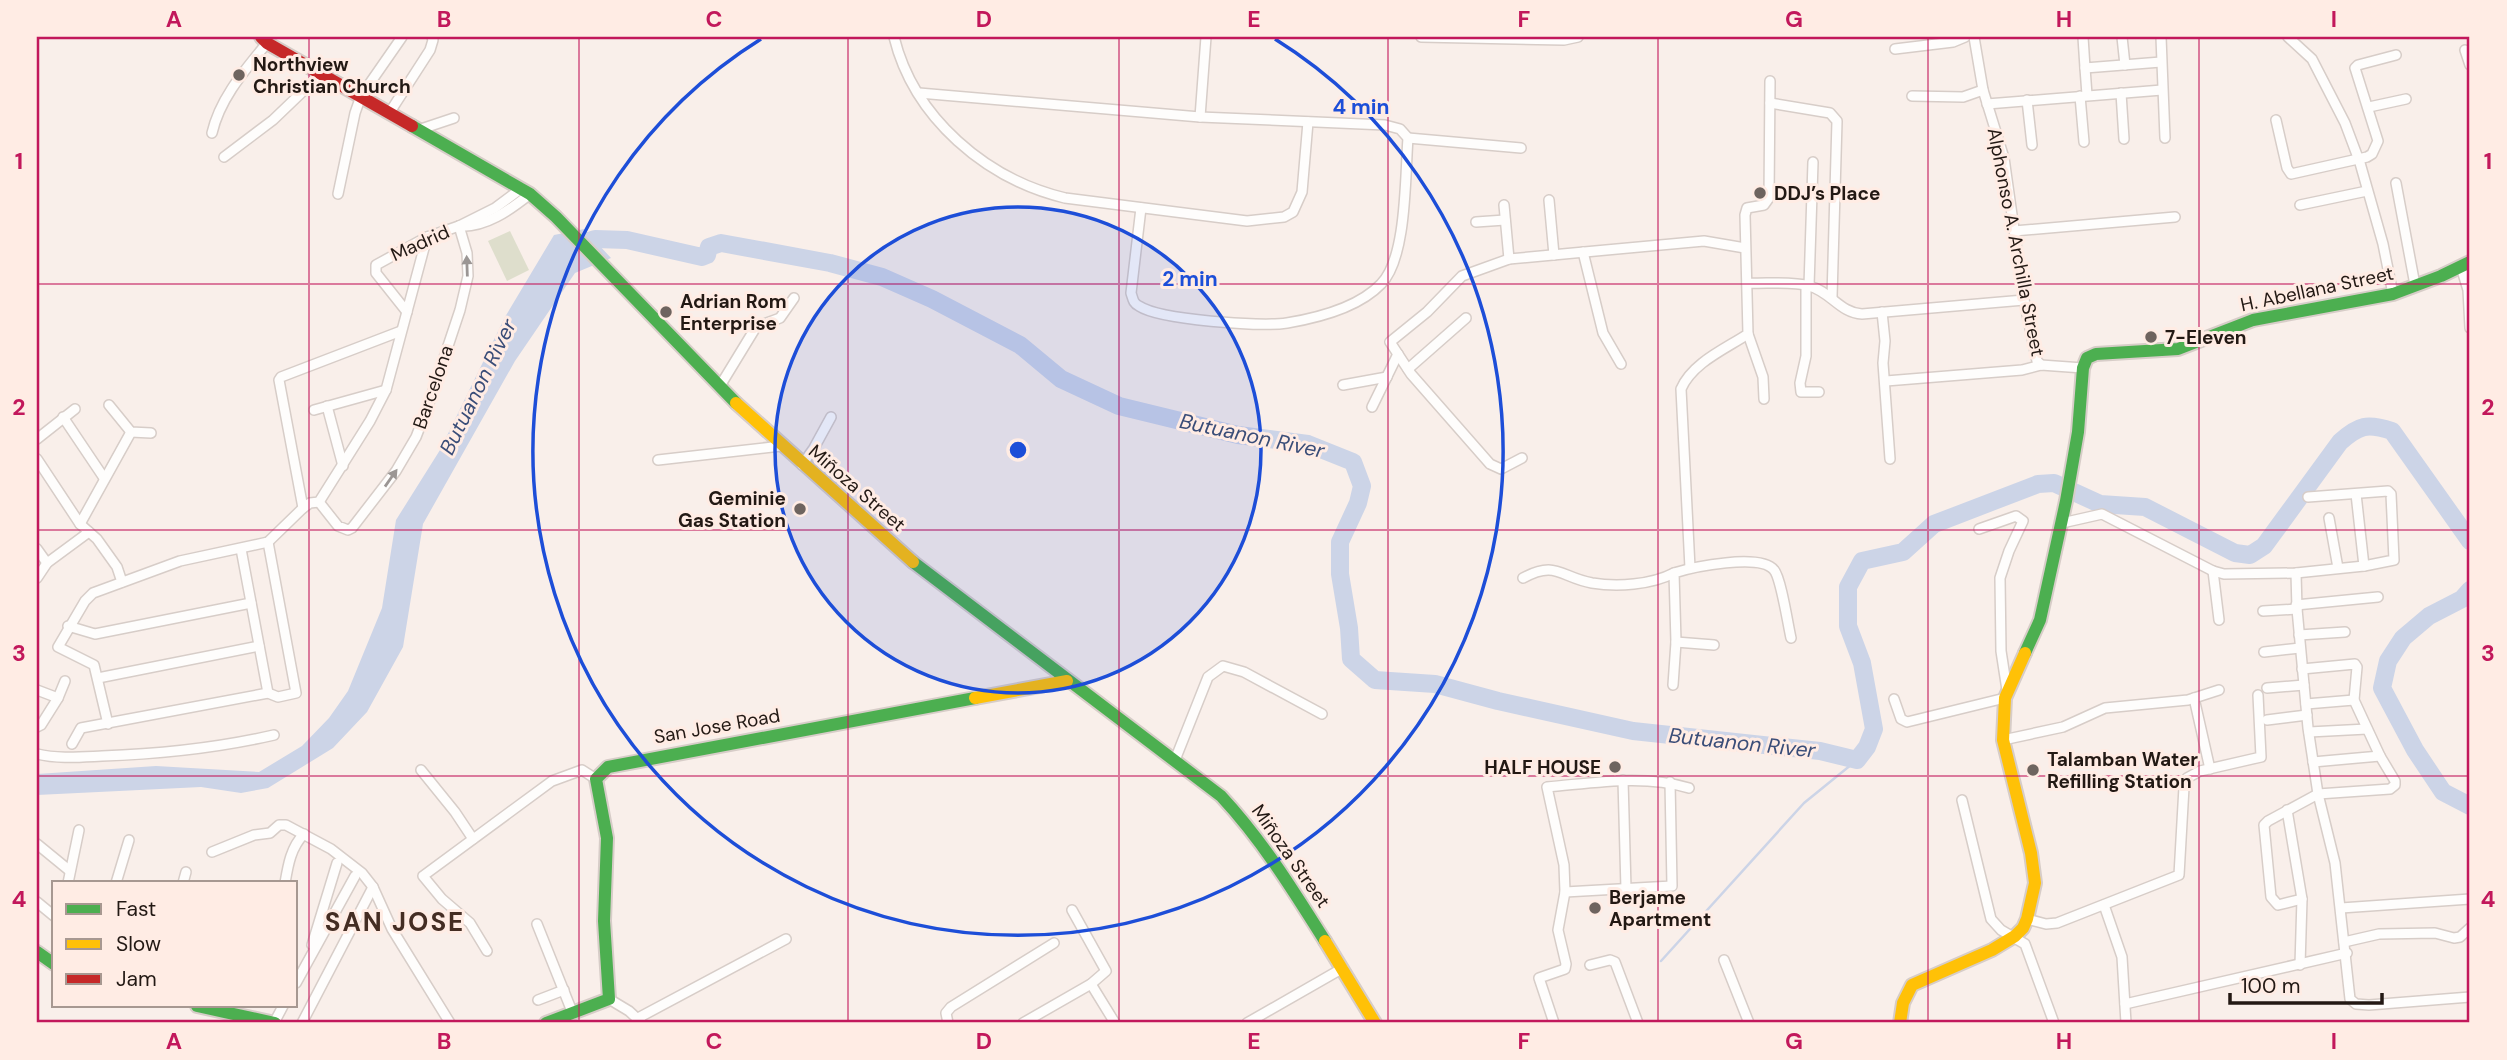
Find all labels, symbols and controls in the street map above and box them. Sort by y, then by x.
text: A [166,4,182,34]
text: B [437,4,451,34]
text: C [706,4,722,34]
text: D [976,4,992,34]
text: E [1247,4,1261,34]
text: F [1518,4,1531,34]
text: G [1785,4,1803,34]
text: H [2056,4,2072,34]
text: I [2331,4,2337,34]
place label: Northview Christian Church [253,52,411,99]
marker: Northview Christian Church [231,67,247,83]
text: 4 min [1332,93,1390,121]
street label: Alphonso A. Archilla Street [1982,126,2050,358]
text: 1 [15,146,23,176]
text: 1 [2484,146,2492,176]
place label: DDJ’s Place [1774,181,1880,206]
marker: DDJ’s Place [1752,185,1768,201]
street label: Madrid [387,219,453,267]
one-way arrow [462,254,473,276]
street label: H. Abellana Street [2238,261,2396,317]
text: 2 min [1162,265,1218,293]
place label: Adrian Rom Enterprise [680,289,787,336]
marker: Adrian Rom Enterprise [658,304,674,320]
water label: Butuanon River [433,314,523,459]
place label: 7-Eleven [2165,325,2247,350]
marker: 7-Eleven [2143,329,2159,345]
street label: Barcelona [407,342,459,432]
text: 2 [12,392,26,422]
text: 2 [2481,392,2495,422]
water label: Butuanon River [1177,407,1328,465]
centre of rings [1006,438,1030,462]
street label: Miñoza Street [803,439,911,537]
one-way arrow [384,469,398,487]
place label: Geminie Gas Station [678,486,786,533]
marker: Geminie Gas Station [792,501,808,517]
text: 3 [12,638,26,668]
text: 3 [2481,638,2495,668]
street label: San Jose Road [652,703,782,749]
water label: Butuanon River [1667,721,1818,765]
place label: Talamban Water Refilling Station [2047,747,2198,794]
place label: HALF HOUSE [1484,755,1601,780]
marker: HALF HOUSE [1607,759,1623,775]
marker: Talamban Water Refilling Station [2025,762,2041,778]
street label: Miñoza Street [1246,799,1336,913]
legend [52,881,298,1007]
text: 4 [12,884,27,914]
text: 4 [2481,884,2496,914]
place label: Berjame Apartment [1609,885,1711,932]
text: Fast [116,895,156,923]
marker: Berjame Apartment [1587,900,1603,916]
district label: SAN JOSE [325,905,465,939]
text: Slow [116,930,161,958]
scale bar [2230,962,2383,1006]
text: Jam [116,965,157,993]
text: 100 m [2241,972,2301,1000]
text: A [166,1026,182,1056]
text: B [437,1026,451,1056]
text: C [706,1026,722,1056]
text: D [976,1026,992,1056]
text: E [1247,1026,1261,1056]
text: F [1518,1026,1531,1056]
text: G [1785,1026,1803,1056]
text: H [2056,1026,2072,1056]
text: I [2331,1026,2337,1056]

